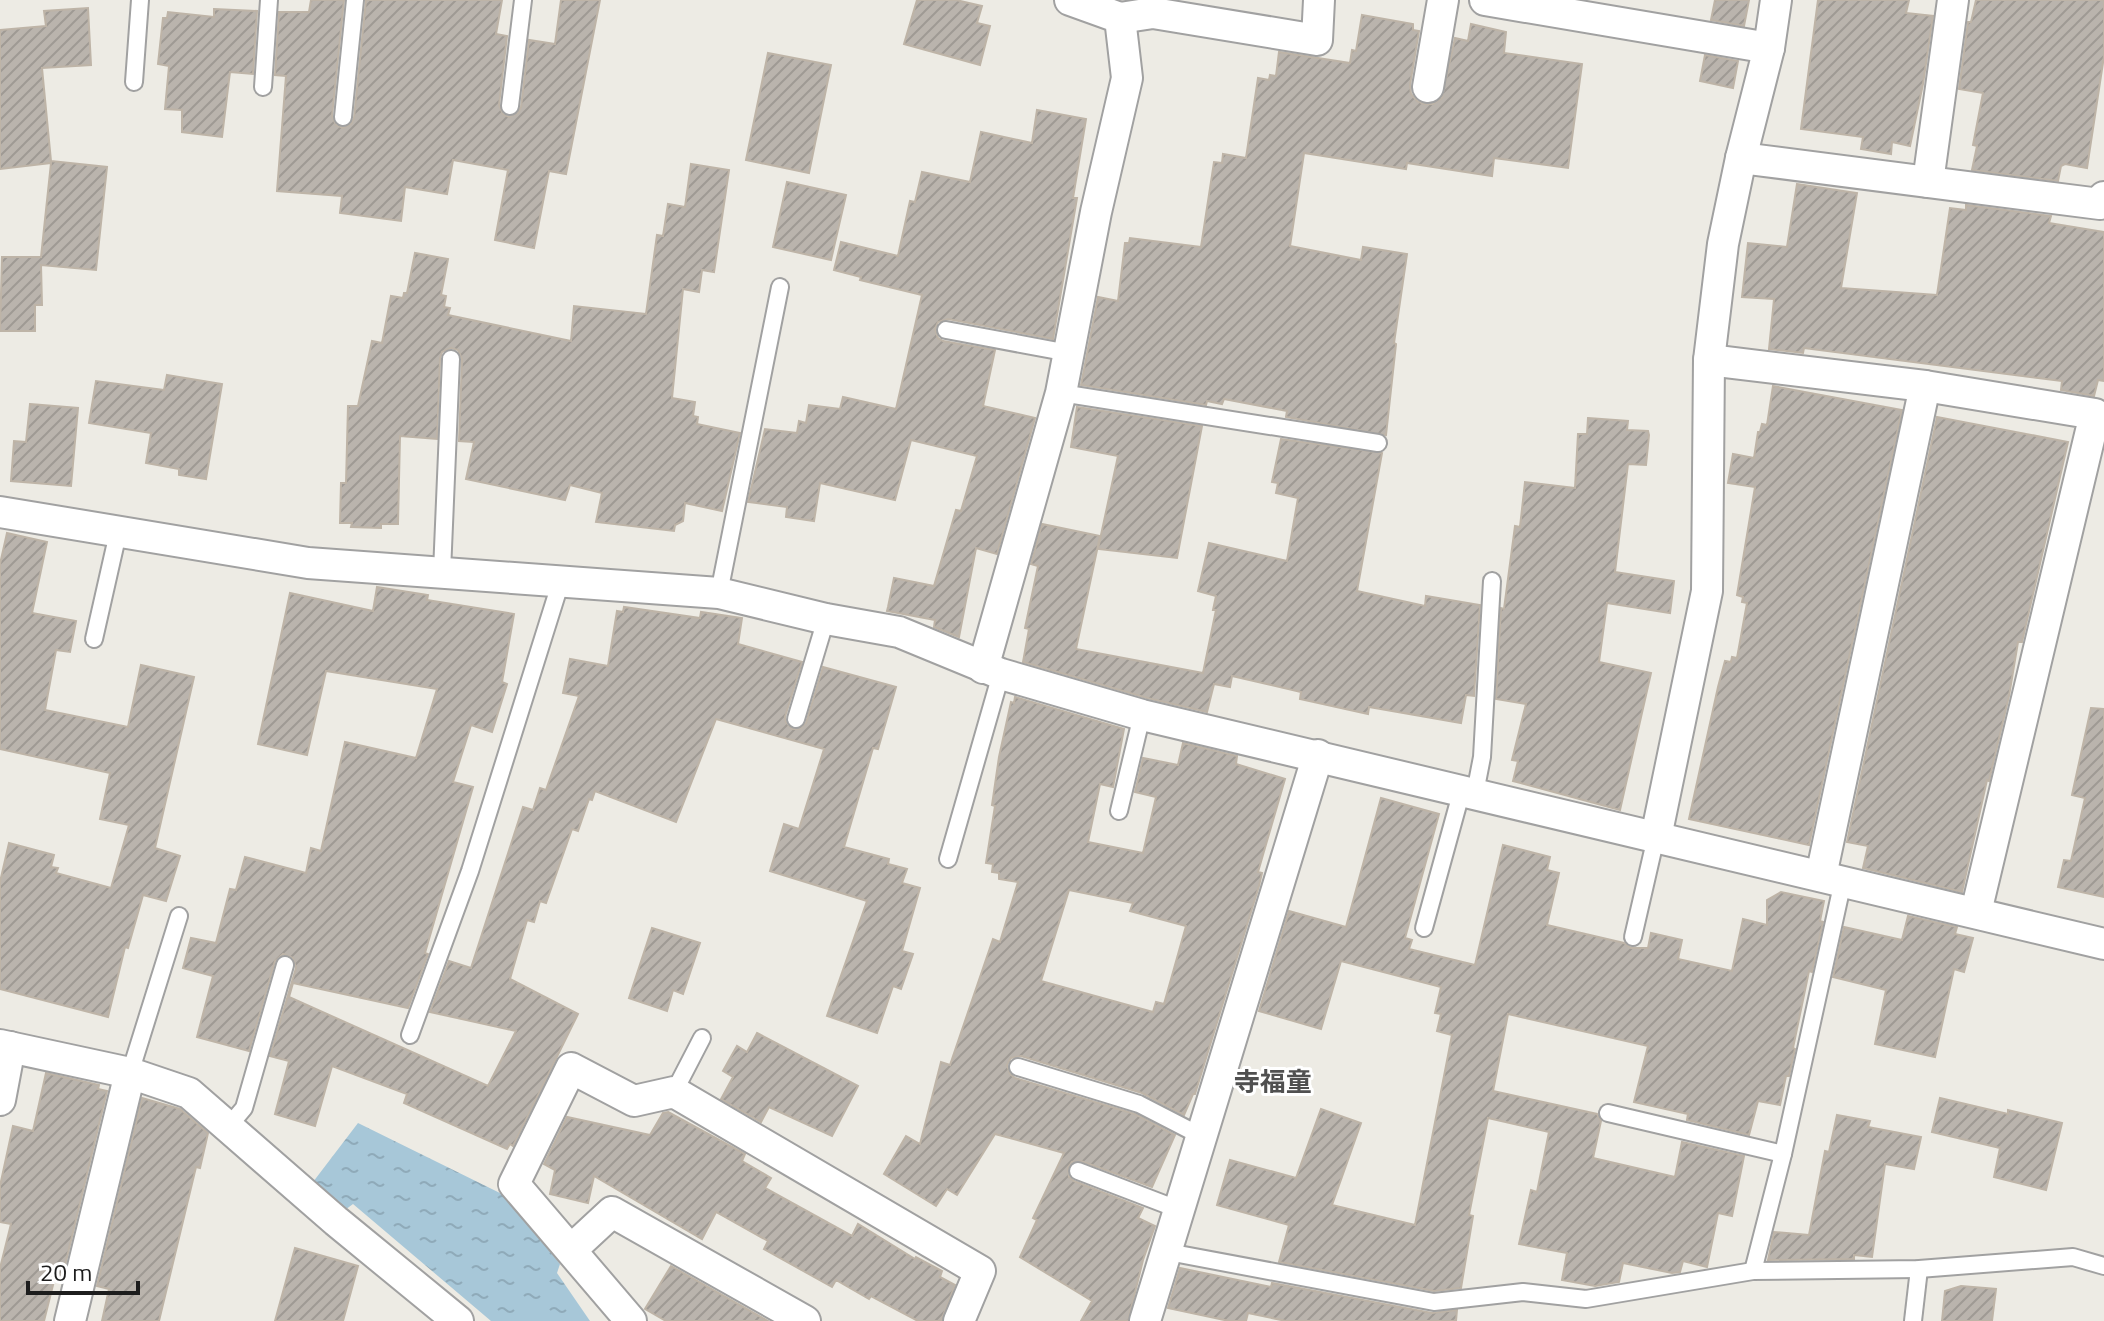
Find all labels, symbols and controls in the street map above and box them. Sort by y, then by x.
district label: 寺福童 [1234,1062,1312,1101]
scale bar [28,1245,138,1295]
text: 20 m [40,1254,92,1290]

